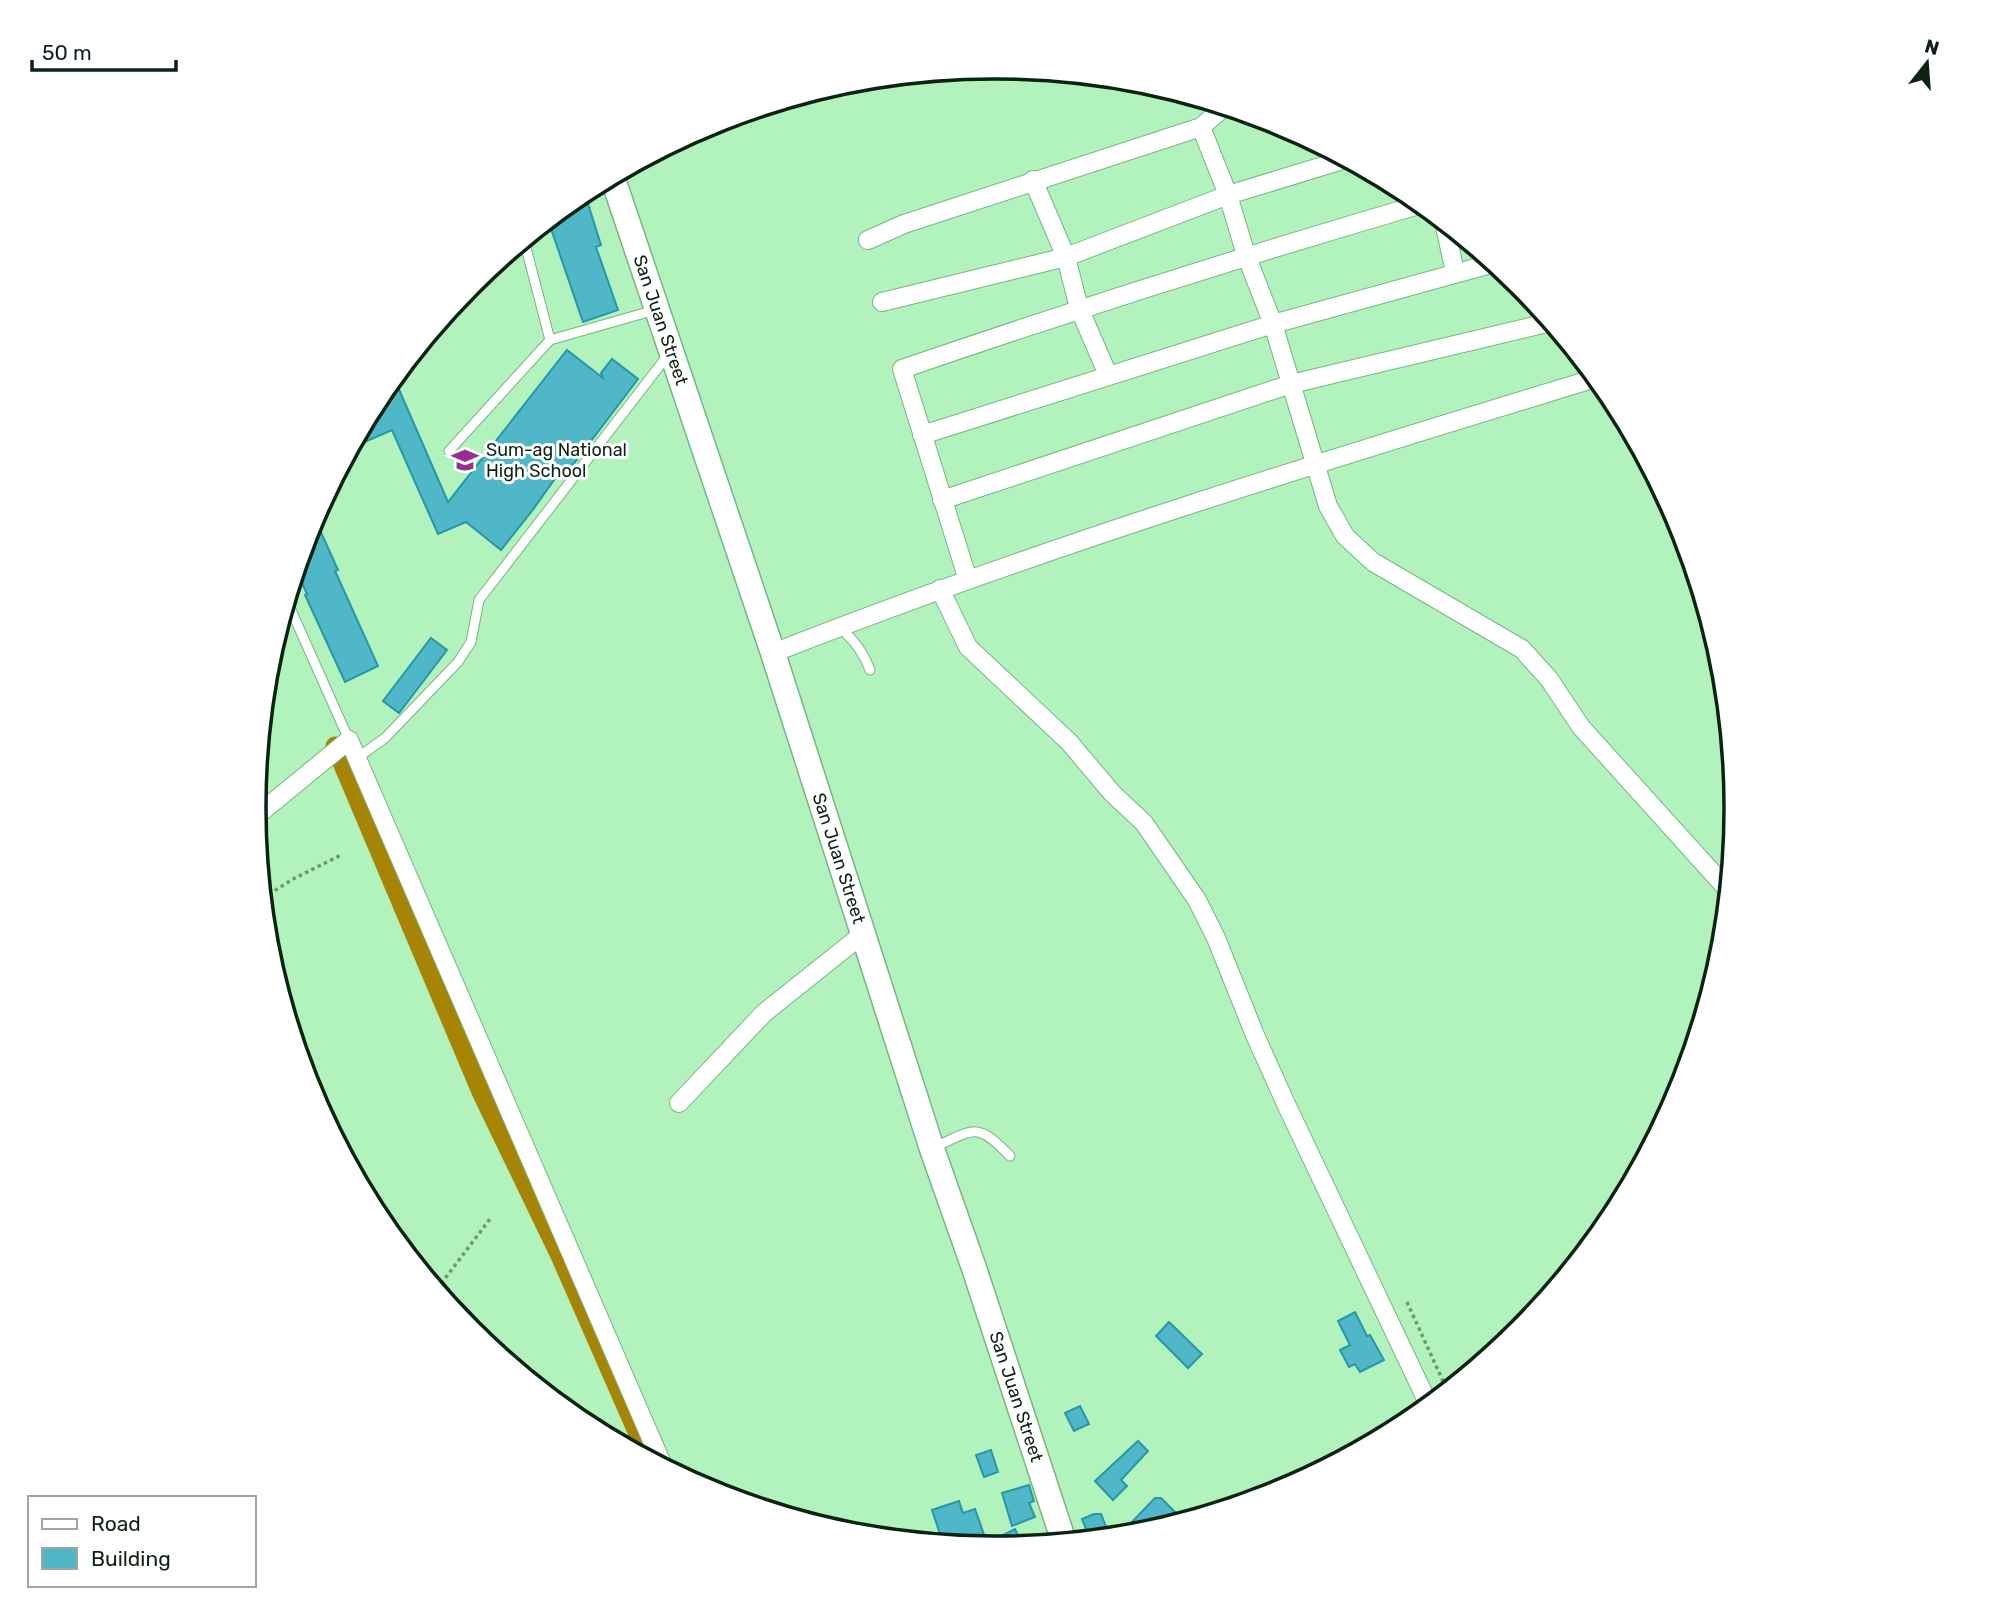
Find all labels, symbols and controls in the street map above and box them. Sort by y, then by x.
scale bar [32,28,175,72]
north arrow [1892,28,1962,98]
text: N [1922,34,1942,60]
text: 50 m [42,40,92,65]
street label: San Juan Street [628,252,693,388]
place label: Sum-ag National High School [486,439,627,482]
school or university icon: Sum-ag National High School [450,445,480,475]
street label: San Juan Street [808,790,870,926]
street label: San Juan Street [985,1329,1048,1465]
legend [28,1496,256,1587]
text: Road [91,1511,141,1536]
text: Building [91,1546,171,1571]

